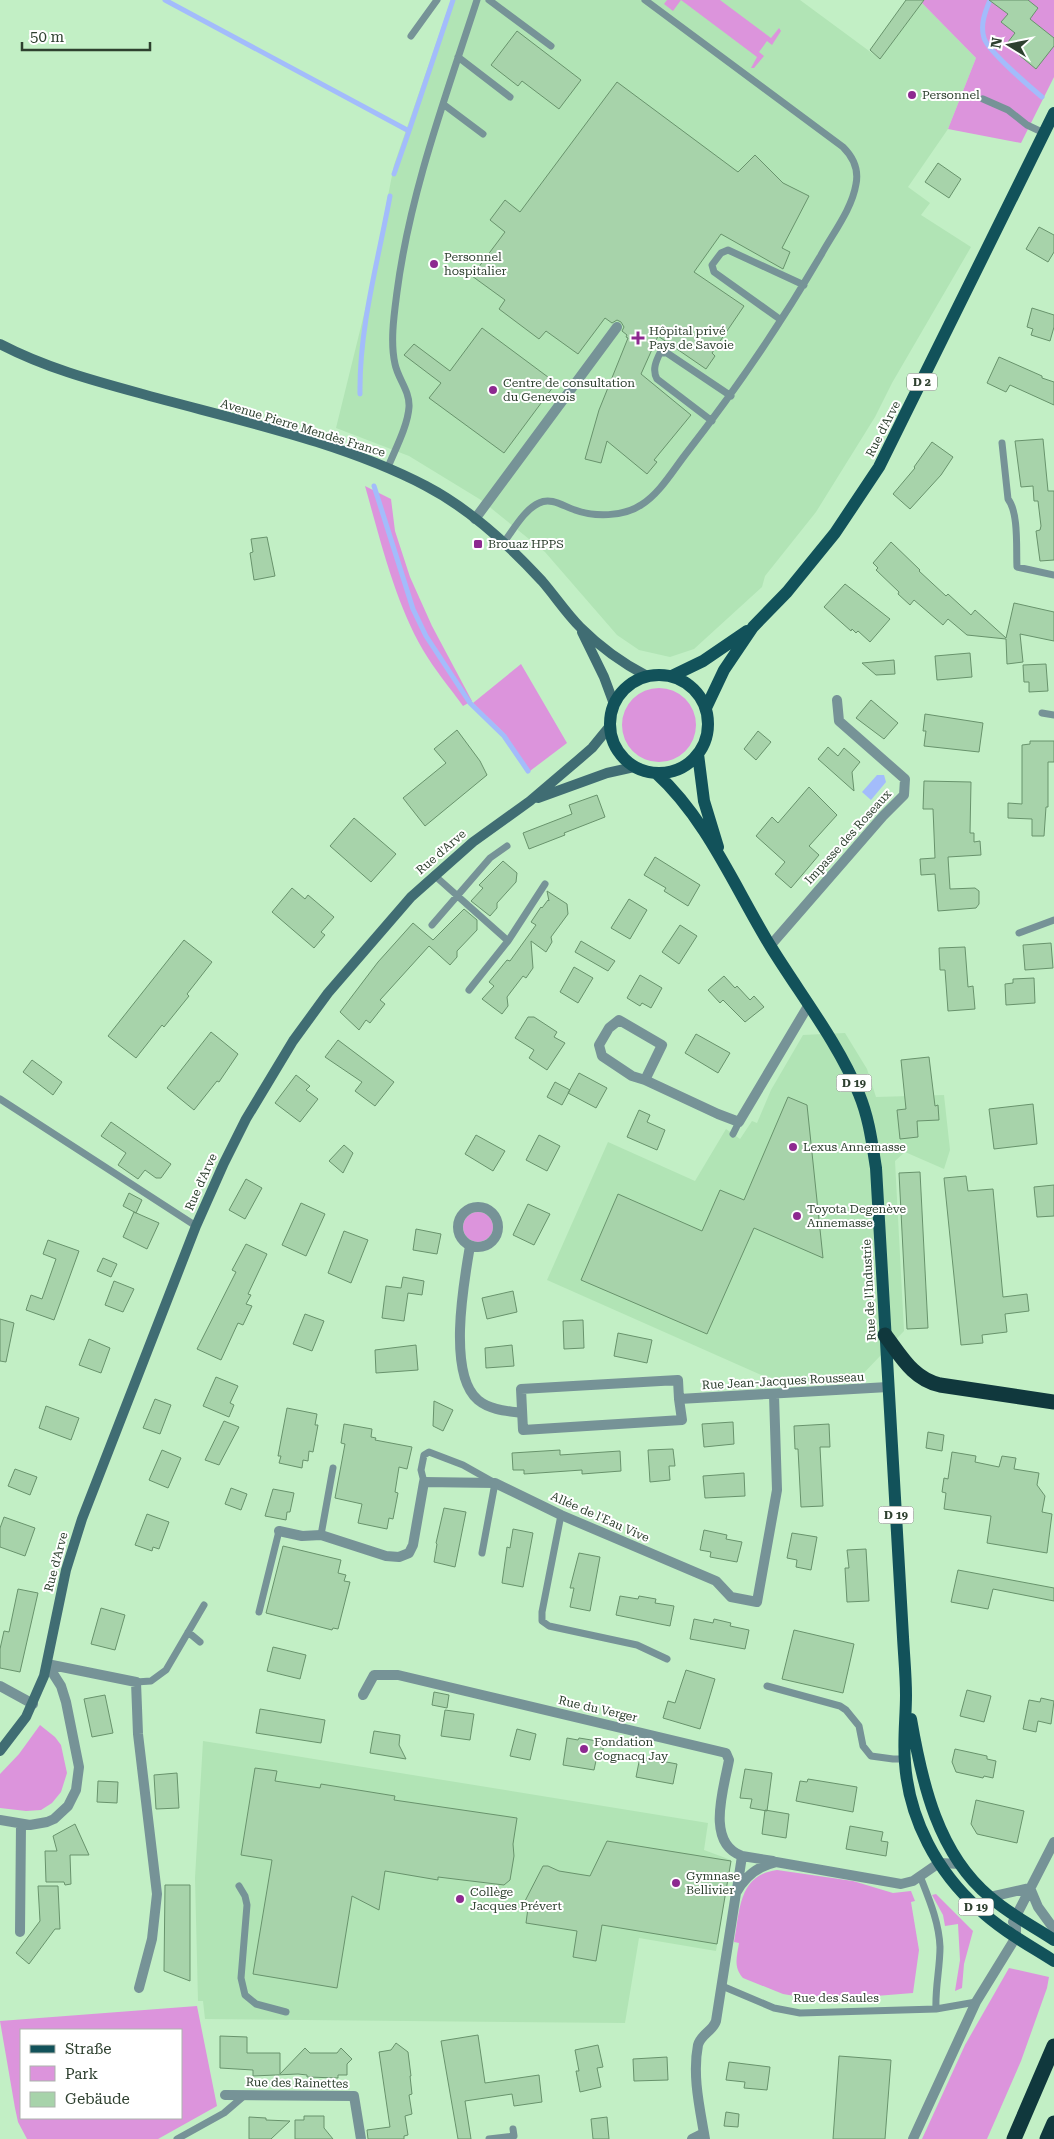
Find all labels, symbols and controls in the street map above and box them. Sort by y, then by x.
scale bar [22,20,150,52]
north arrow [984,20,1034,70]
text: 50 m [30,28,65,46]
text: N [987,36,1005,49]
place label: Personnel [922,88,980,102]
marker: Personnel [906,89,918,101]
place label: Personnel hospitalier [444,250,506,278]
marker: Personnel hospitalier [428,258,440,270]
place label: Hôpital privé Pays de Savoie [649,324,734,352]
marker: Hôpital privé Pays de Savoie [631,331,645,345]
road number: D 2 [907,374,937,391]
place label: Centre de consultation du Genevois [503,376,635,404]
marker: Centre de consultation du Genevois [487,384,499,396]
street label: Avenue Pierre Mendès France [219,396,388,460]
street label: Rue d'Arve [863,398,903,459]
place label: Brouaz HPPS [488,537,564,551]
marker: Brouaz HPPS [472,538,484,550]
street label: Impasse des Roseaux [802,787,894,887]
street label: Rue d'Arve [413,826,469,877]
road number: D 19 [836,1074,872,1092]
place label: Lexus Annemasse [803,1140,906,1154]
marker: Lexus Annemasse [787,1141,799,1153]
street label: Rue d'Arve [182,1151,220,1213]
place label: Toyota Degenève Annemasse [807,1202,906,1230]
marker: Toyota Degenève Annemasse [791,1210,803,1222]
street label: Rue de l'Industrie [859,1238,879,1341]
street label: Rue Jean-Jacques Rousseau [701,1370,865,1392]
street label: Allée de l'Eau Vive [549,1489,652,1545]
road number: D 19 [878,1506,914,1524]
street label: Rue d'Arve [41,1530,71,1593]
street label: Rue du Verger [557,1693,639,1725]
place label: Fondation Cognacq Jay [594,1735,669,1763]
marker: Fondation Cognacq Jay [578,1743,590,1755]
place label: Gymnase Bellivier [686,1869,740,1897]
marker: Gymnase Bellivier [670,1877,682,1889]
place label: Collège Jacques Prévert [470,1885,562,1913]
marker: Collège Jacques Prévert [454,1893,466,1905]
road number: D 19 [958,1898,994,1915]
street label: Rue des Saules [793,1991,879,2005]
legend [20,2029,182,2119]
text: Straße [65,2040,112,2058]
text: Park [65,2065,99,2083]
street label: Rue des Rainettes [246,2075,349,2091]
text: Gebäude [65,2090,130,2108]

